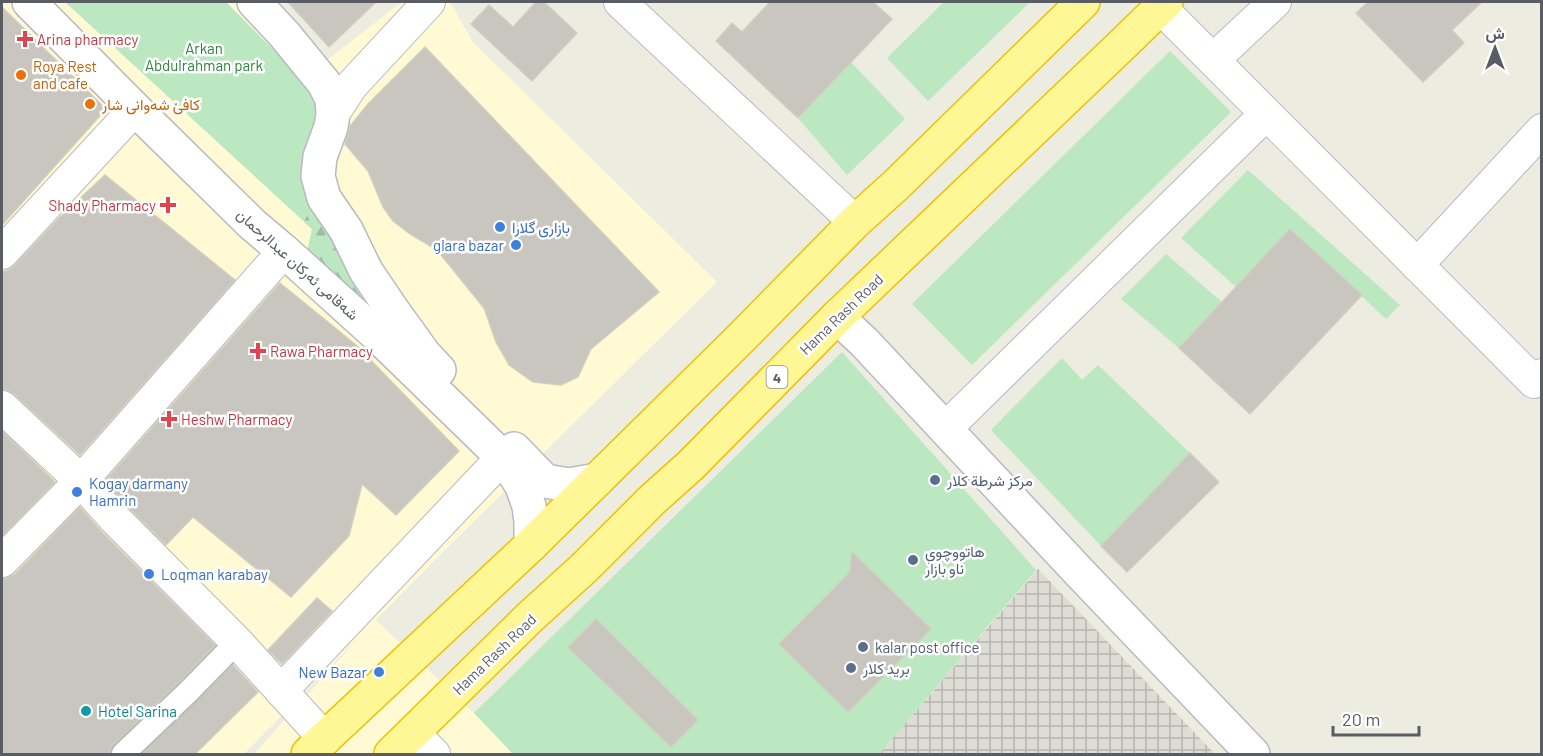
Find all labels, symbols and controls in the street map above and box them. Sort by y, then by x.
north arrow [1465,18,1525,78]
text: ش [1485,23,1505,43]
place label: Arina pharmacy [37,30,138,48]
marker: Arina pharmacy [18,32,32,46]
park label: Arkan Abdulrahman park [145,39,264,74]
place label: Roya Rest and cafe [33,57,97,92]
marker: Roya Rest and cafe [14,68,28,82]
place label: کافێ شەوانی شار [101,95,200,115]
marker: کافێ شەوانی شار [83,97,97,111]
place label: Shady Pharmacy [49,196,156,214]
marker: Shady Pharmacy [161,198,175,212]
street label: شەقامی ئەرکان عبدالرحمان [232,205,363,325]
place label: بازاری گلارا [512,218,570,238]
marker: بازاری گلارا [493,220,507,234]
place label: glara bazar [433,236,505,254]
marker: glara bazar [509,238,523,252]
street label: Hama Rash Road [796,270,886,358]
place label: Rawa Pharmacy [270,342,373,360]
marker: Rawa Pharmacy [251,344,265,358]
road number: 4 [766,366,788,388]
place label: Heshw Pharmacy [181,410,293,428]
marker: Heshw Pharmacy [162,412,176,426]
place label: مركز شرطة كلار [946,471,1033,490]
marker: مركز شرطة كلار [928,473,942,487]
place label: Kogay darmany Hamrin [89,474,188,509]
marker: Kogay darmany Hamrin [70,485,84,499]
place label: هاتووچوي ناو بازار [924,542,985,578]
marker: هاتووچوي ناو بازار [906,553,920,567]
place label: Loqman karabay [161,565,268,583]
marker: Loqman karabay [142,567,156,581]
street label: Hama Rash Road [449,610,539,698]
place label: kalar post office [875,638,980,656]
marker: kalar post office [856,640,870,654]
place label: بريد كلار [862,659,910,678]
marker: بريد كلار [844,661,858,675]
place label: New Bazar [298,663,368,681]
marker: New Bazar [372,665,386,679]
scale bar [1333,699,1418,737]
place label: Hotel Sarina [98,702,177,720]
marker: Hotel Sarina [79,704,93,718]
text: 20 m [1342,708,1380,730]

